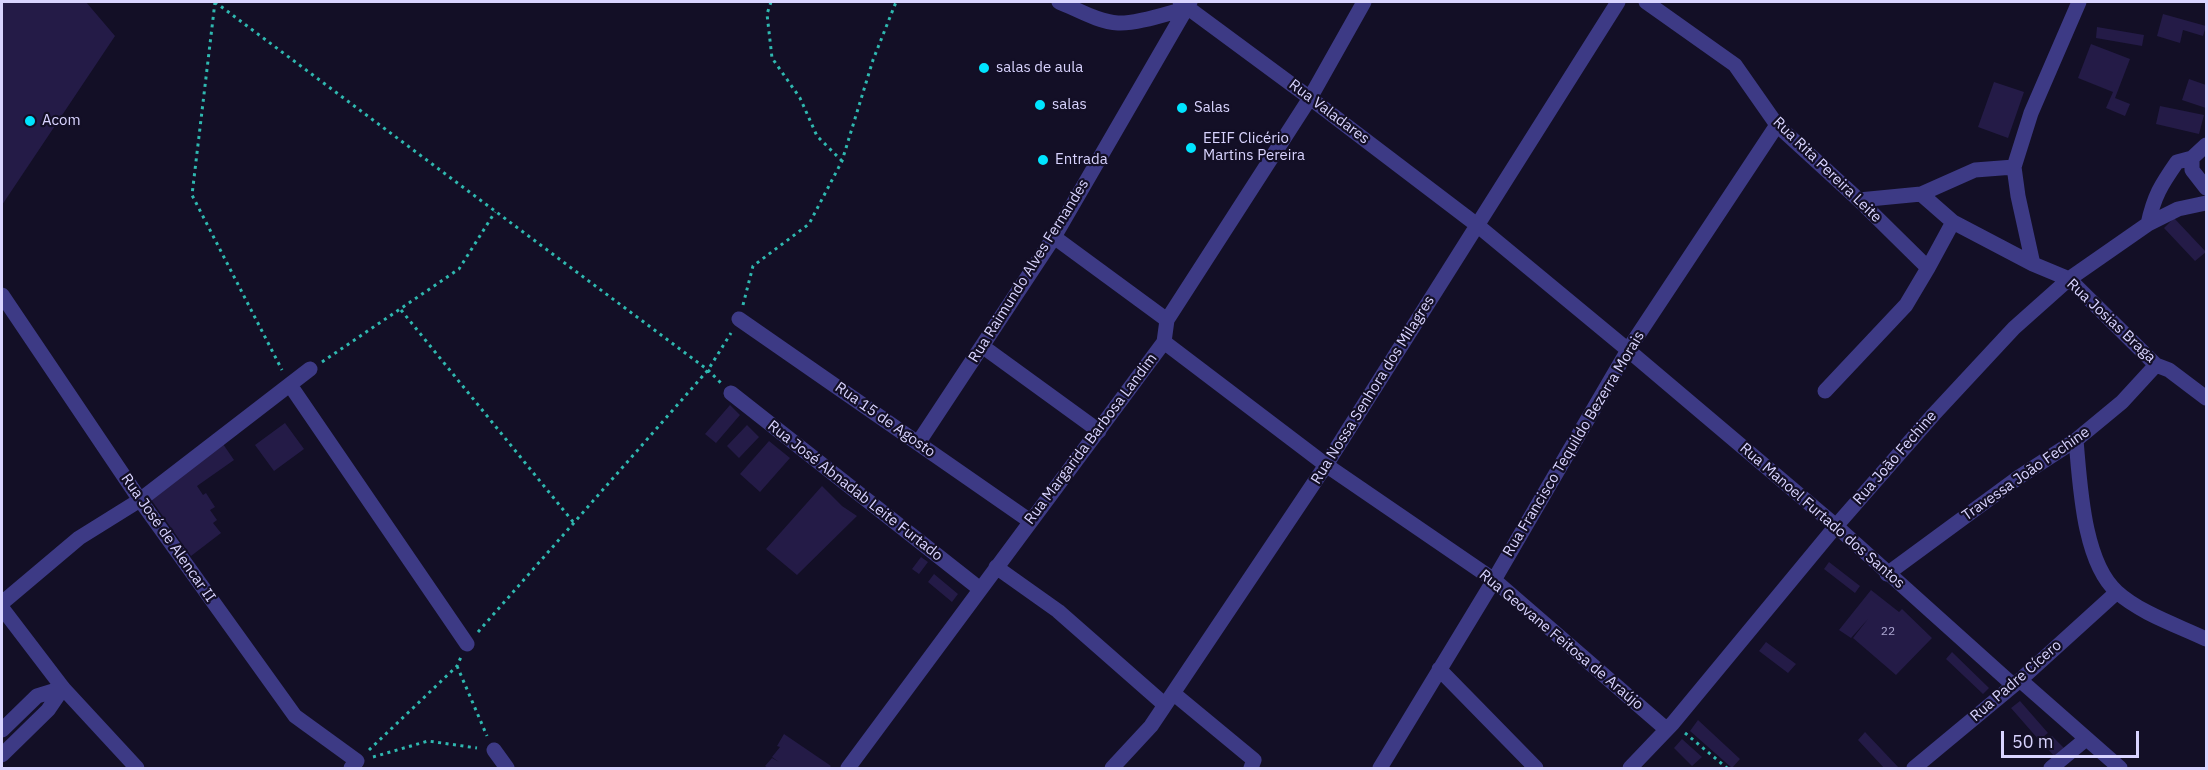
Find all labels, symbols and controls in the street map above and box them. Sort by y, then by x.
place label: salas de aula [996,59,1083,77]
marker: salas de aula [977,61,991,75]
street label: Rua Valadares [1285,76,1373,148]
place label: salas [1052,96,1087,114]
marker: salas [1033,98,1047,112]
place label: Salas [1194,99,1230,117]
marker: Salas [1175,101,1189,115]
place label: Acom [42,112,81,130]
street label: Rua Rita Pereira Leite [1769,113,1885,227]
marker: Acom [23,114,37,128]
place label: EEIF Clicério Martins Pereira [1203,130,1305,165]
marker: EEIF Clicério Martins Pereira [1184,141,1198,155]
place label: Entrada [1055,151,1108,169]
marker: Entrada [1036,153,1050,167]
street label: Rua Raimundo Alves Fernandes [965,176,1093,366]
street label: Rua Josias Braga [2063,275,2159,367]
street label: Rua Nossa Senhora dos Milagres [1307,292,1439,488]
street label: Rua Francisco Tequildo Bezerra Morais [1499,328,1649,560]
street label: Rua Margarida Barbosa Landim [1021,350,1161,528]
street label: Rua 15 de Agosto [831,379,939,461]
street label: Rua João Fechine [1849,407,1941,509]
street label: Rua José Abnadab Leite Furtado [764,417,946,565]
street label: Travessa João Fechine [1959,423,2093,525]
street label: Rua Manoel Furtado dos Santos [1736,439,1908,593]
street label: Rua José de Alencar II [117,470,219,606]
street label: Rua Geovane Feitosa de Araújo [1475,566,1647,714]
house number: 22 [1881,625,1895,639]
street label: Rua Padre Cícero [1967,636,2065,726]
scale bar [2004,719,2142,757]
text: 50 m [2012,730,2054,753]

